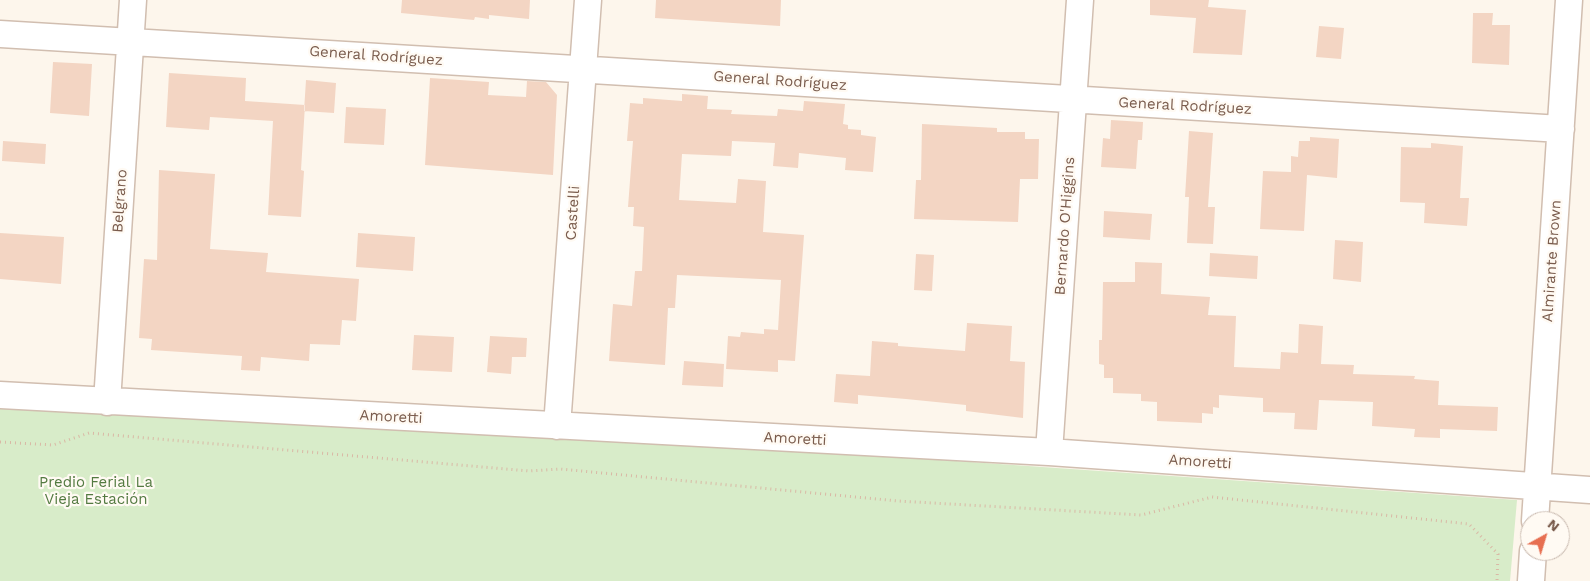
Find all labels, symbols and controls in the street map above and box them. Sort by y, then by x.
street label: General Rodríguez [309,42,443,70]
street label: General Rodríguez [713,67,847,95]
street label: General Rodríguez [1118,94,1252,118]
street label: Bernardo O'Higgins [1051,156,1079,296]
street label: Belgrano [109,169,131,233]
street label: Castelli [562,185,584,241]
street label: Almirante Brown [1539,199,1565,323]
street label: Amoretti [359,406,423,428]
street label: Amoretti [763,428,827,450]
street label: Amoretti [1168,451,1232,473]
park label: Predio Ferial La Vieja Estación [39,474,153,509]
north arrow [1520,511,1570,561]
text: N [1545,516,1563,535]

